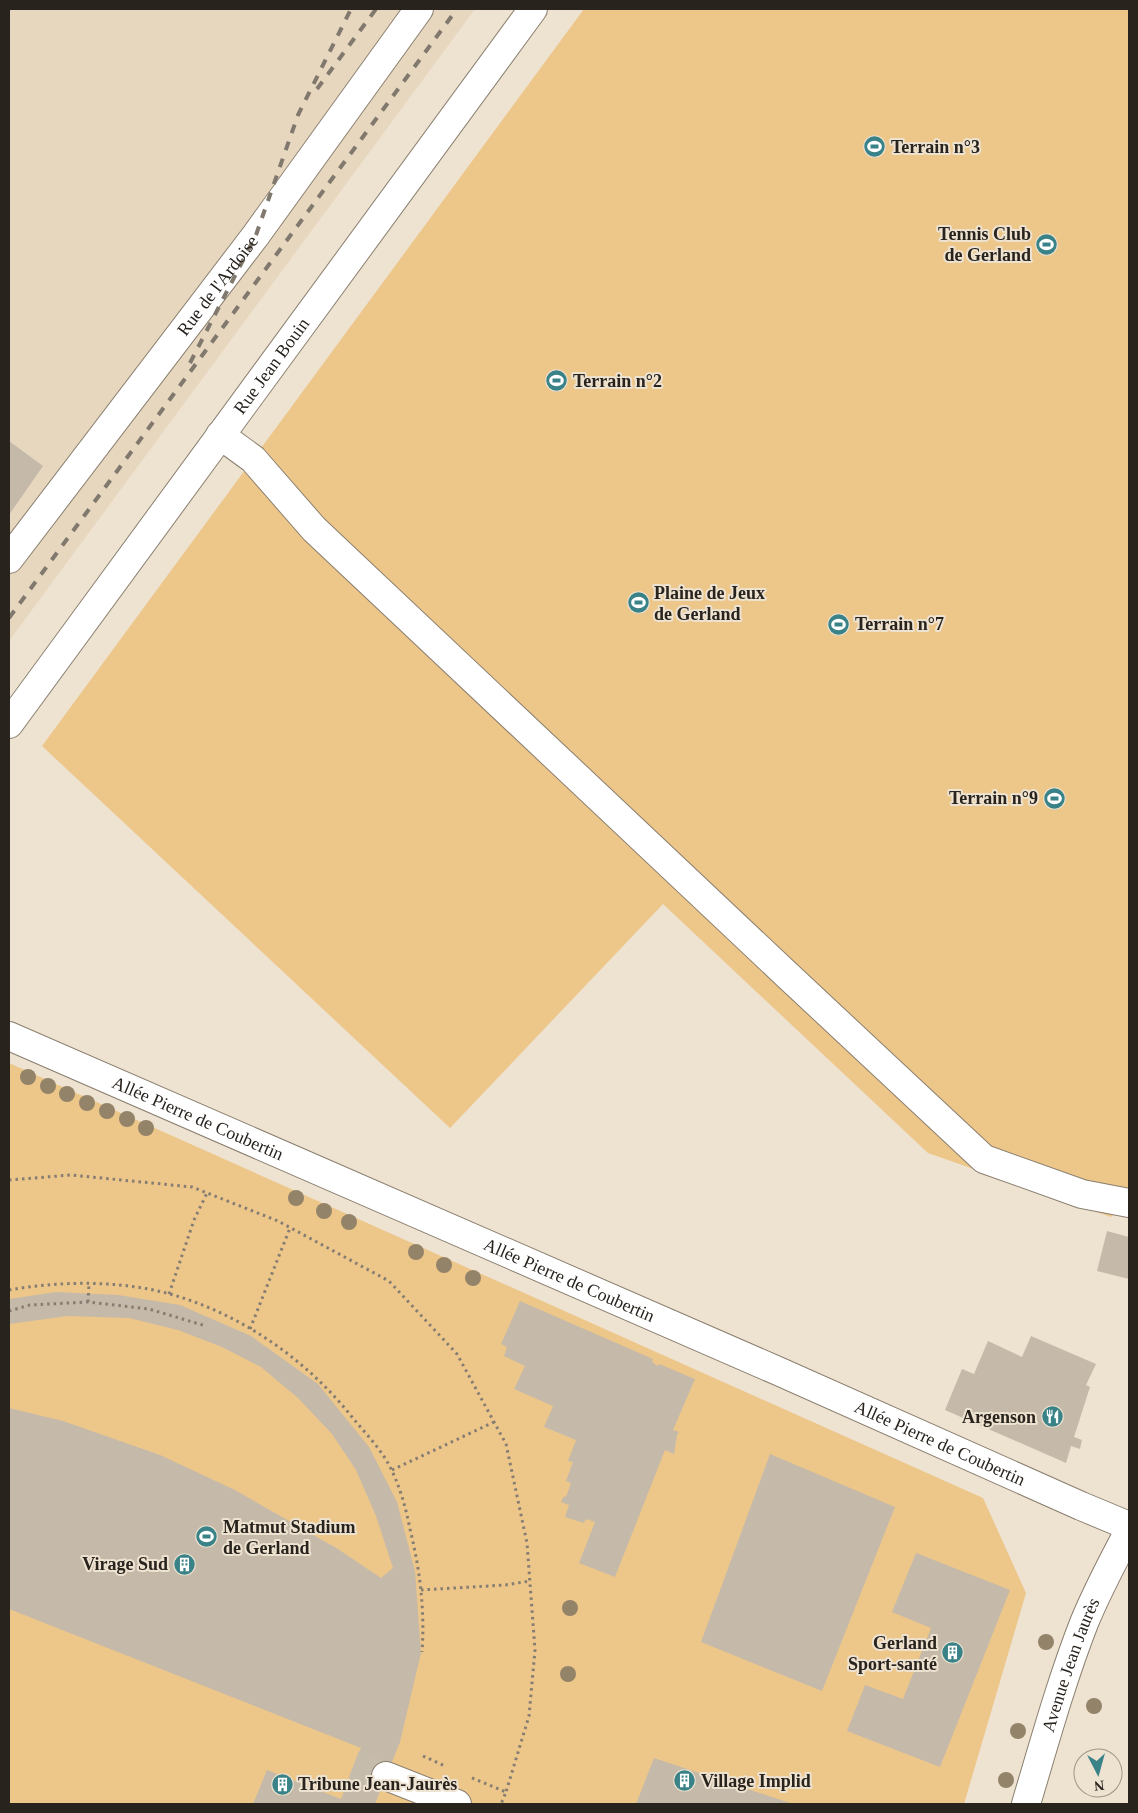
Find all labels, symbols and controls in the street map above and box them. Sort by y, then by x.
sports icon: Terrain n°3 [863,135,887,159]
place label: Terrain n°3 [891,137,980,157]
place label: Tennis Club de Gerland [938,224,1031,265]
street label: Rue de l'Ardoise [173,232,262,339]
sports icon: Tennis Club de Gerland [1035,232,1059,256]
street label: Rue Jean Bouin [230,314,313,418]
sports icon: Terrain n°2 [545,369,569,393]
place label: Terrain n°2 [573,371,662,391]
place label: Plaine de Jeux de Gerland [654,583,765,624]
sports icon: Plaine de Jeux de Gerland [626,591,650,615]
sports icon: Terrain n°7 [827,612,851,636]
place label: Terrain n°7 [855,614,944,634]
sports icon: Terrain n°9 [1042,786,1066,810]
place label: Terrain n°9 [949,788,1038,808]
street label: Allée Pierre de Coubertin [109,1072,286,1164]
street label: Allée Pierre de Coubertin [481,1234,658,1326]
street label: Allée Pierre de Coubertin [851,1396,1028,1490]
restaurant icon: Argenson [1040,1405,1064,1429]
place label: Argenson [962,1407,1036,1427]
place label: Matmut Stadium de Gerland [223,1517,356,1558]
sports icon: Matmut Stadium de Gerland [195,1525,219,1549]
building icon: Virage Sud [172,1552,196,1576]
place label: Virage Sud [82,1554,168,1574]
street label: Avenue Jean Jaurès [1038,1595,1104,1734]
place label: Gerland Sport-santé [848,1633,937,1674]
building icon: Gerland Sport-santé [941,1641,965,1665]
north arrow [1073,1748,1123,1798]
building icon: Village Implid [673,1769,697,1793]
place label: Village Implid [701,1771,811,1791]
building icon: Tribune Jean-Jaurès [270,1772,294,1796]
place label: Tribune Jean-Jaurès [298,1774,457,1794]
text: N [1093,1777,1105,1793]

